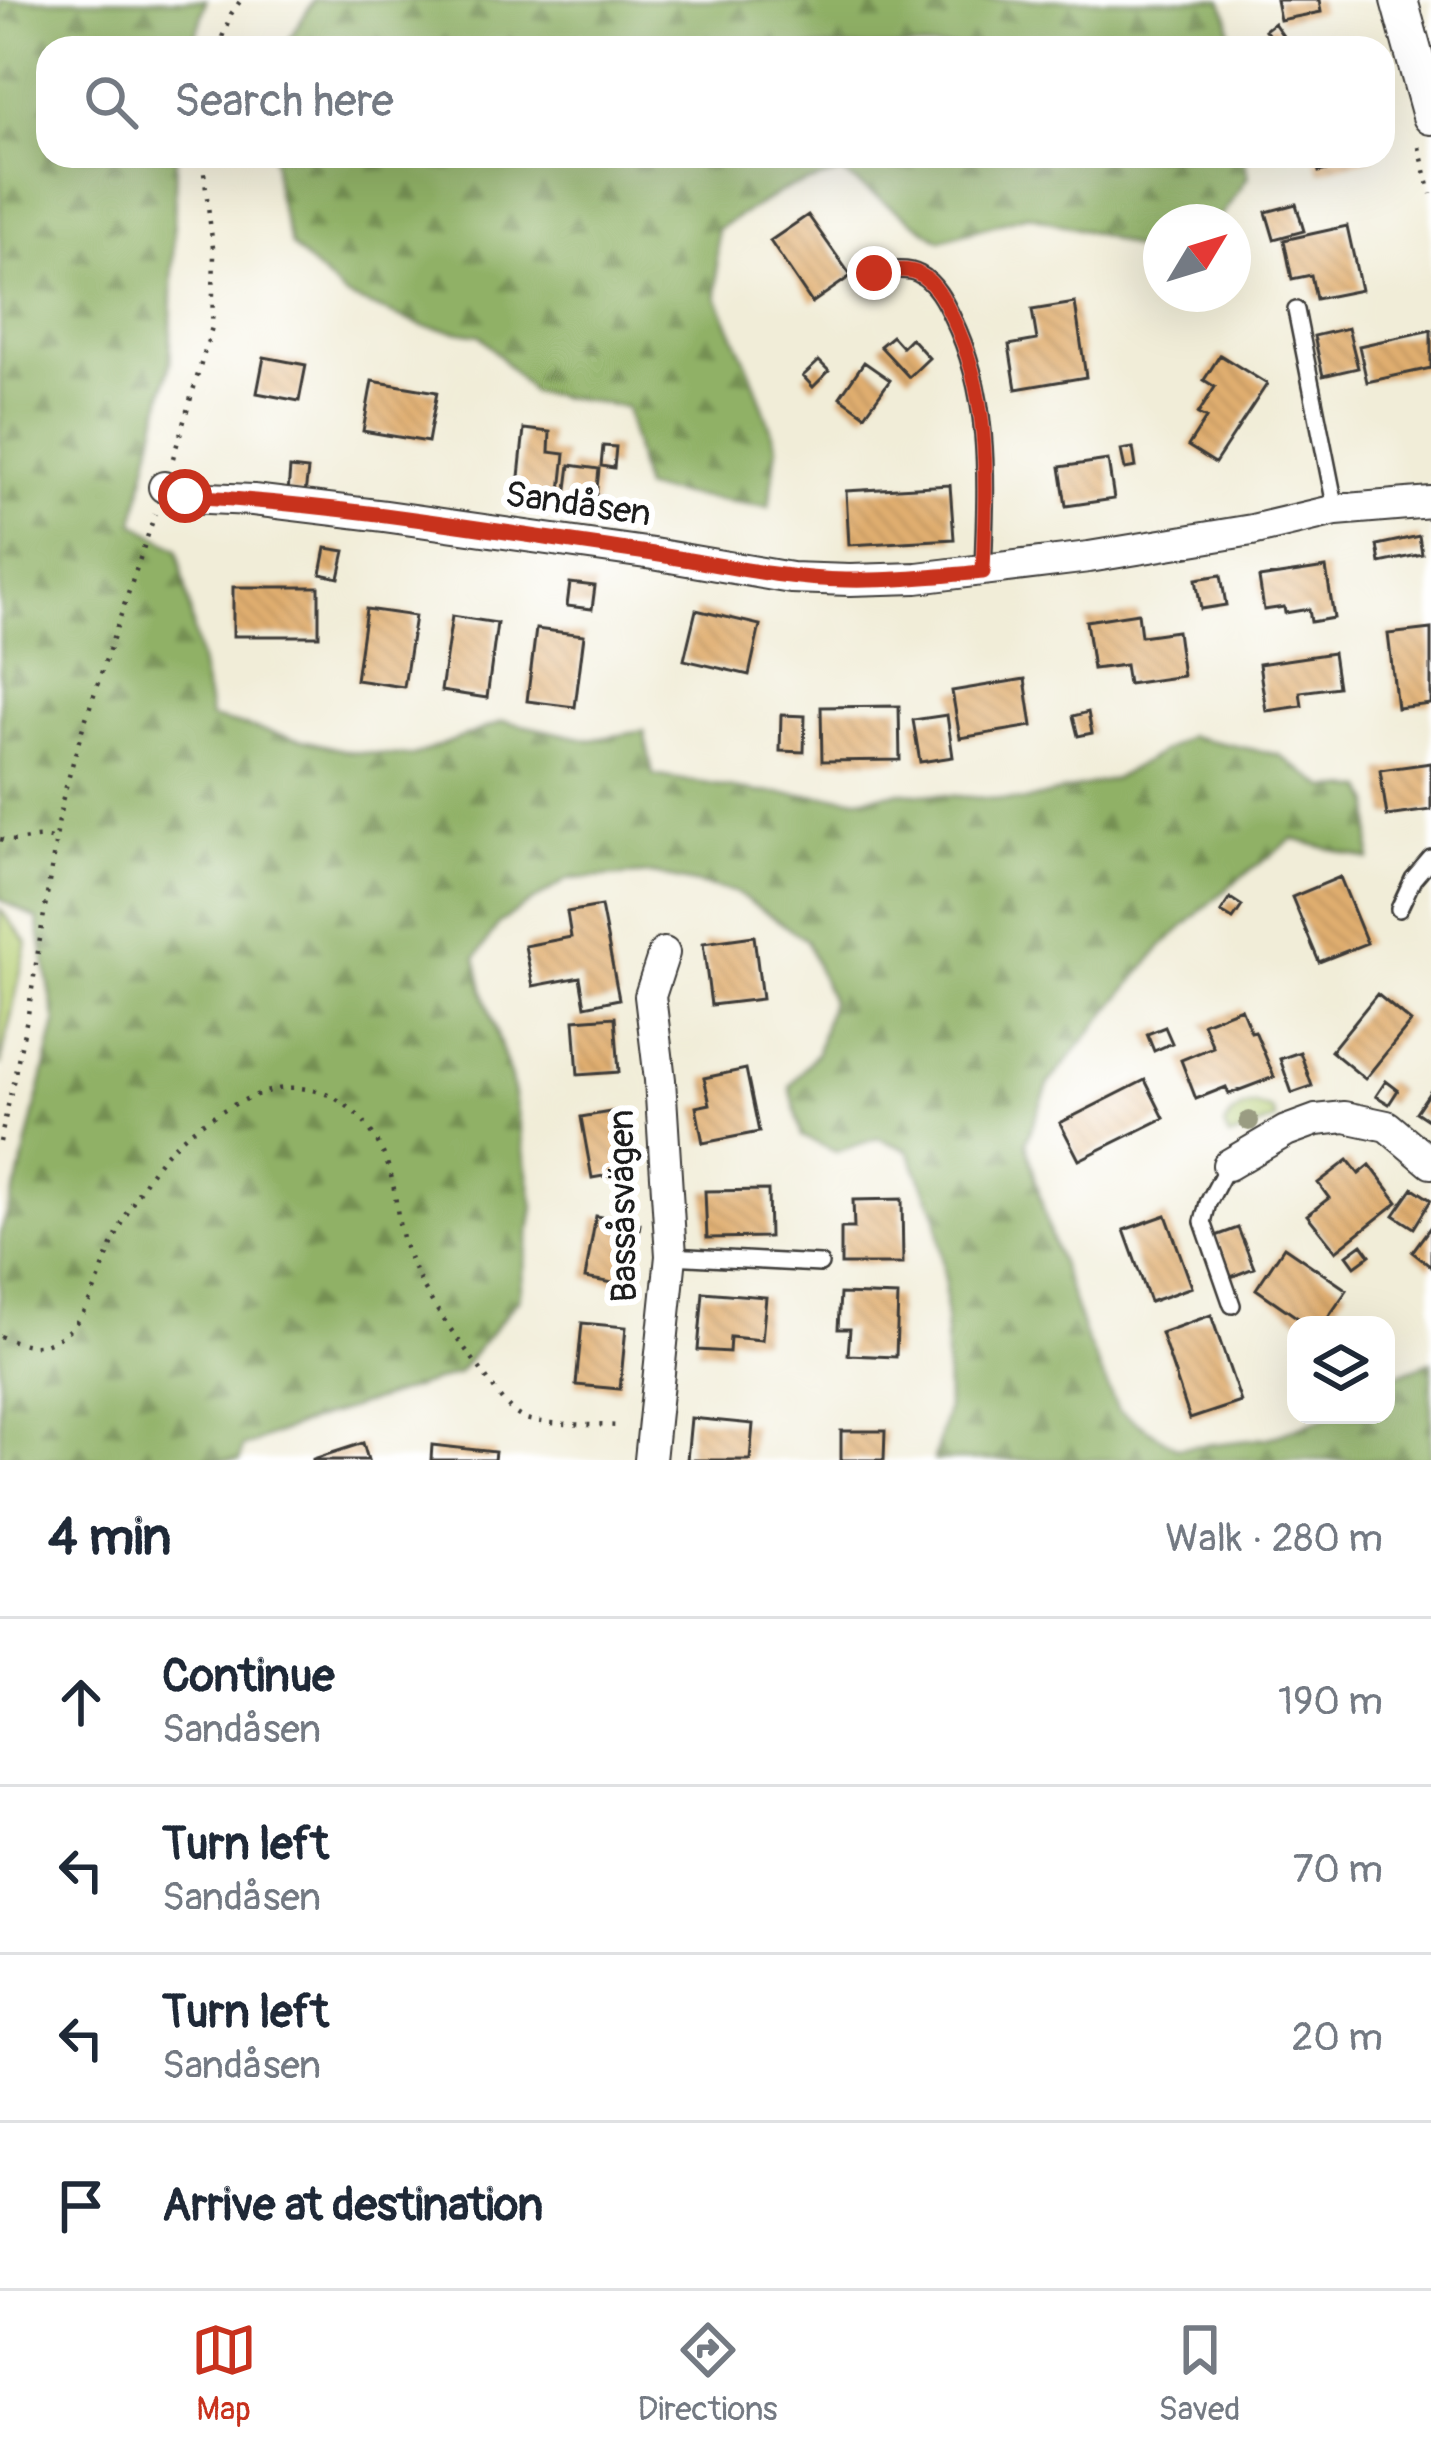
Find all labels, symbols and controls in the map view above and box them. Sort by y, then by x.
search box [36,36,1395,168]
icon: search [78,69,144,135]
text: Search here [174,74,394,130]
north arrow [1143,204,1251,312]
route end [847,246,901,300]
route start [158,469,212,523]
street label: Sandåsen [502,472,654,536]
street label: Bassåsvägen [599,1109,647,1303]
map controls [1287,1316,1395,1424]
button: layers [1287,1316,1395,1424]
text: 4 min [48,1506,171,1570]
text: Walk · 280 m [1165,1514,1383,1563]
text: Continue [162,1649,335,1705]
icon: ahead [48,1669,114,1735]
text: 190 m [1278,1677,1383,1726]
text: Sandåsen [162,1705,321,1754]
text: Turn left [162,1817,329,1873]
icon: left [48,1837,114,1903]
text: 70 m [1293,1845,1383,1894]
text: Sandåsen [162,1873,321,1922]
text: Turn left [162,1985,329,2041]
icon: left [48,2005,114,2071]
text: 20 m [1291,2013,1383,2062]
text: Sandåsen [162,2041,321,2090]
icon: arrive [48,2173,114,2239]
text: Arrive at destination [162,2178,543,2234]
tab: Map [191,2317,257,2430]
tab: Directions [638,2317,778,2430]
tab: Saved [1159,2317,1240,2430]

